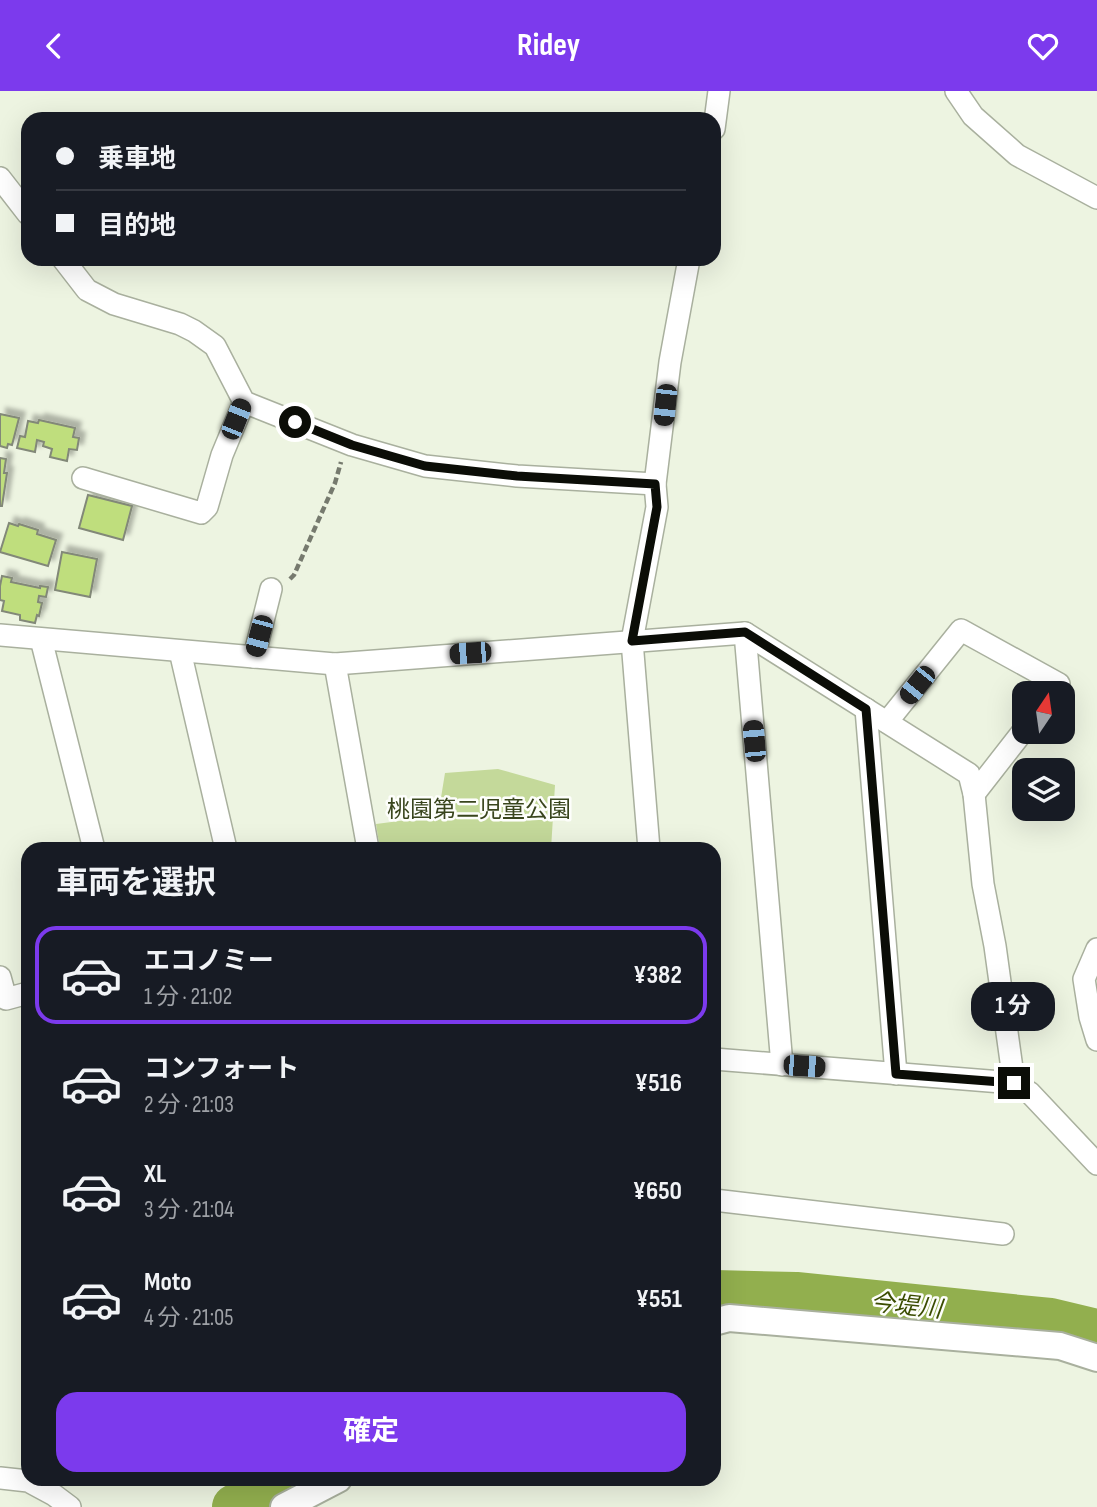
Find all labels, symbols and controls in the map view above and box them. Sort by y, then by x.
text: Ridey [517,26,580,65]
icon: back [35,27,73,65]
icon: heart [1024,27,1062,65]
text: 乗車地 [98,144,176,175]
text: 目的地 [98,211,176,242]
car [653,383,678,427]
car [219,396,254,442]
route start [279,406,311,438]
car [244,613,275,659]
car [449,641,492,665]
car [896,662,939,708]
north arrow [1012,681,1074,744]
map controls [1012,681,1075,821]
car [742,719,767,763]
button: layers [1012,758,1075,821]
park label: 桃園第二児童公園 [387,796,571,824]
text: 車両を選択 [56,864,216,903]
icon: car [60,944,123,1007]
text: エコノミー [144,946,274,977]
text: ¥382 [633,960,682,991]
callout: 1 分 [972,981,1056,1031]
text: 1 分 · 21:02 [144,983,232,1011]
text: 1 分 [995,992,1031,1020]
icon: car [60,1052,123,1115]
text: コンフォート [144,1054,299,1085]
car [783,1054,826,1078]
route end [998,1067,1030,1099]
text: ¥516 [635,1068,682,1099]
text: 2 分 · 21:03 [144,1091,234,1119]
text: XL [144,1159,166,1190]
icon: car [60,1160,123,1223]
text: ¥650 [633,1176,682,1207]
text: 3 分 · 21:04 [144,1196,234,1224]
text: Moto [144,1267,192,1298]
icon: car [60,1268,123,1331]
text: ¥551 [636,1284,682,1315]
water label: 今堤川 [869,1288,946,1324]
text: 4 分 · 21:05 [144,1304,234,1332]
button: 確定 [56,1392,686,1472]

